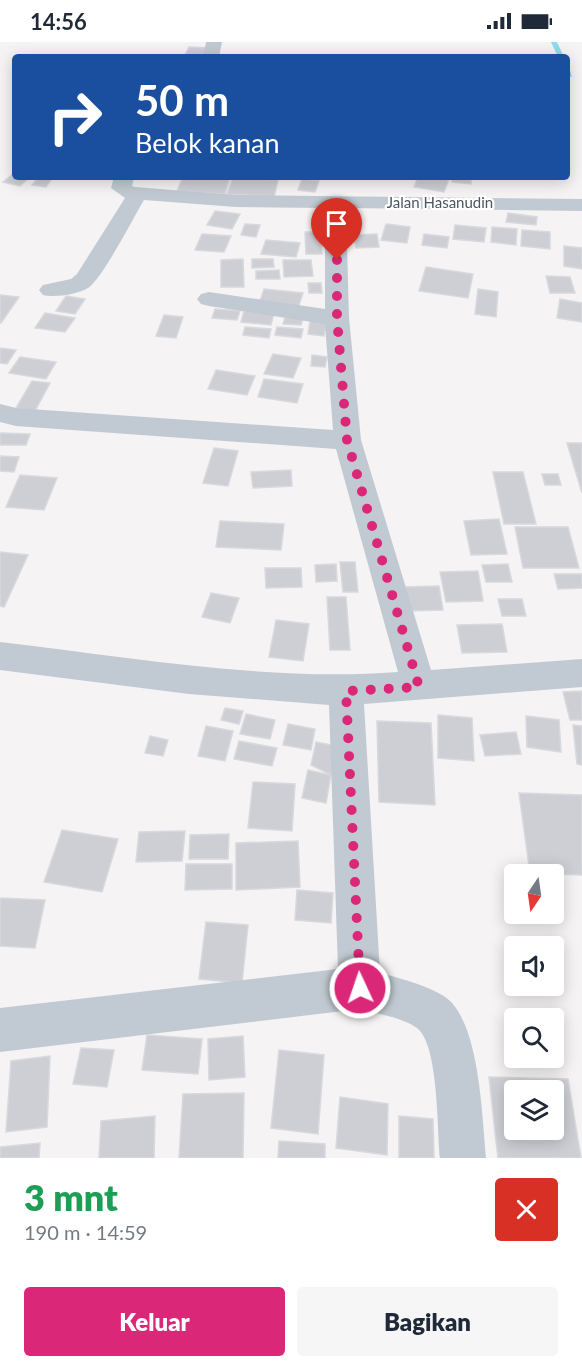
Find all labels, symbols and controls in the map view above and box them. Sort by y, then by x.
text: 14:56 [30,8,87,35]
text: 50 m [135,75,229,125]
icon: right [36,78,114,156]
text: Belok kanan [135,126,280,159]
street label: Jalan Hasanudin [387,193,493,211]
pin [311,198,362,260]
icon: arrive [320,207,353,240]
north arrow [504,864,564,924]
map controls [504,864,564,1140]
button: sound [504,936,564,996]
position arrow [328,956,392,1020]
button: search [504,1008,564,1068]
button: layers [504,1080,564,1140]
text: 3 mnt [24,1175,118,1219]
button: close [495,1178,558,1241]
text: 190 m · 14:59 [24,1220,147,1244]
button: Keluar [24,1287,285,1356]
button: Bagikan [297,1287,558,1356]

